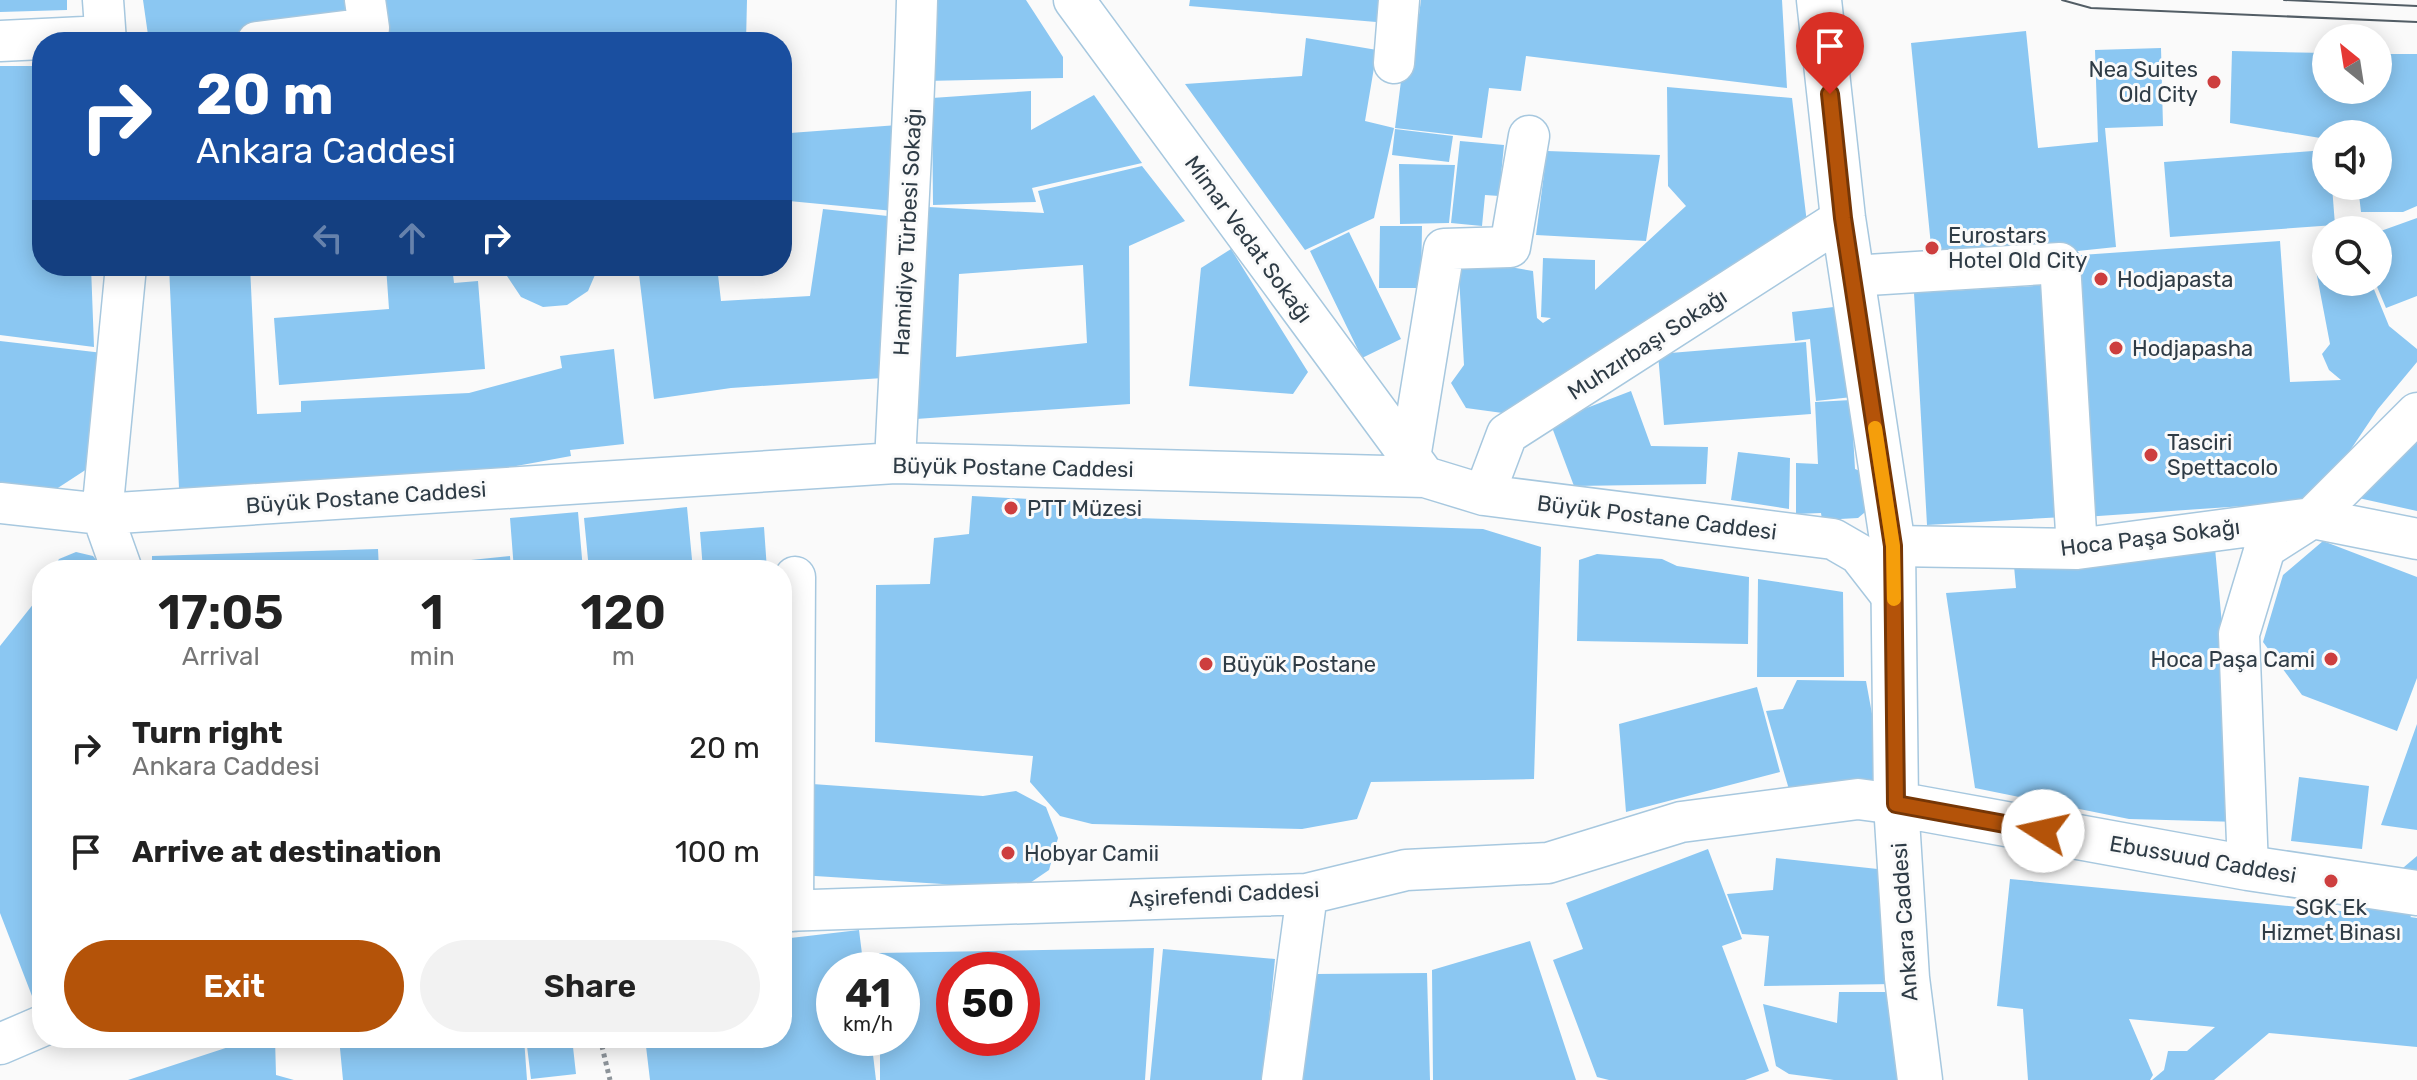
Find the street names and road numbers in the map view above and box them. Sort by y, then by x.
street label: Hamidiye Türbesi Sokağı [888,107,927,357]
street label: Mimar Vedat Sokağı [1179,150,1318,328]
street label: Muhzırbaşı Sokağı [1563,283,1732,406]
street label: Büyük Postane Caddesi [892,452,1134,483]
street label: Büyük Postane Caddesi [245,476,487,519]
street label: Büyük Postane Caddesi [1536,489,1778,546]
street label: Hoca Paşa Sokağı [2059,513,2241,562]
street label: Ebussuud Caddesi [2108,830,2298,889]
street label: Ankara Caddesi [1885,842,1924,1002]
street label: Aşirefendi Caddesi [1128,876,1320,913]

